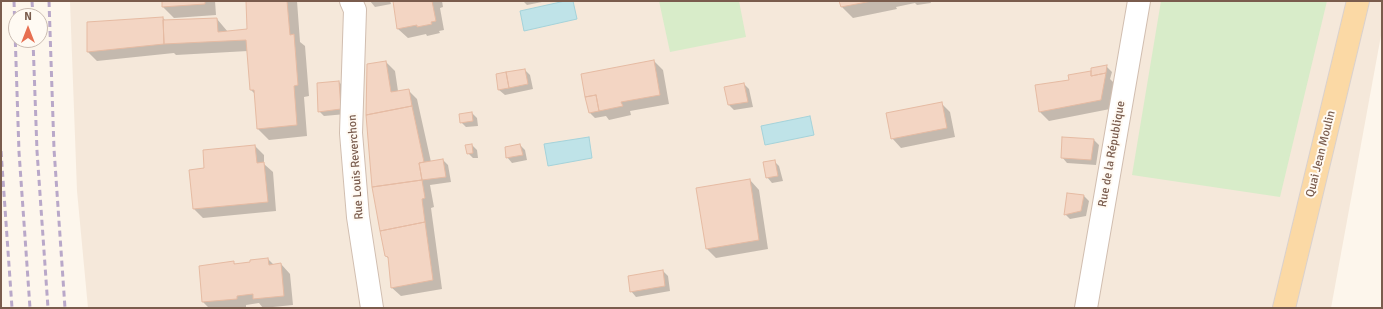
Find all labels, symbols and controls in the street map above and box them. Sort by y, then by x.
north arrow [8,8,48,48]
text: N [24,10,32,23]
street label: Rue de la République [1096,100,1128,208]
street label: Quai Jean Moulin [1303,109,1339,199]
street label: Rue Louis Reverchon [345,114,367,220]

